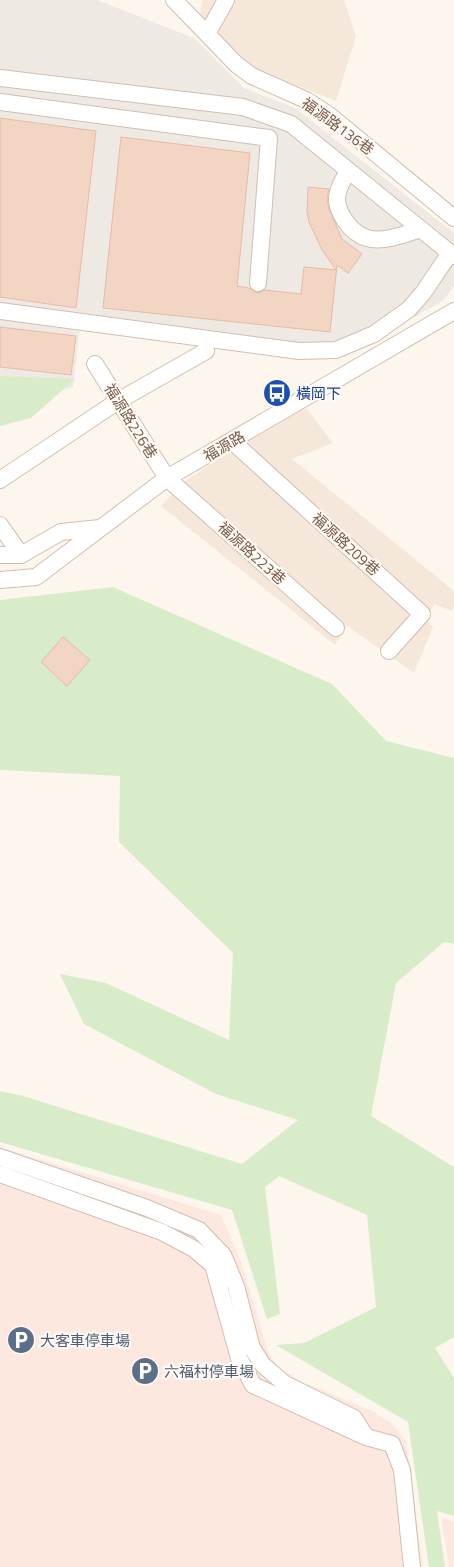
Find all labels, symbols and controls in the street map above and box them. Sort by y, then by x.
street label: 福源路136巷 [297,92,379,160]
bus stop icon: 橫岡下 [262,378,292,408]
street label: 福源路226巷 [99,379,163,463]
place label: 橫岡下 [296,382,341,405]
street label: 福源路 [199,425,249,467]
street label: 福源路209巷 [307,507,385,581]
street label: 福源路223巷 [213,516,291,590]
parking icon: 大客車停車場 [6,1325,36,1355]
place label: 大客車停車場 [40,1329,130,1352]
parking icon: 六福村停車場 [130,1356,160,1386]
place label: 六福村停車場 [164,1360,254,1383]

